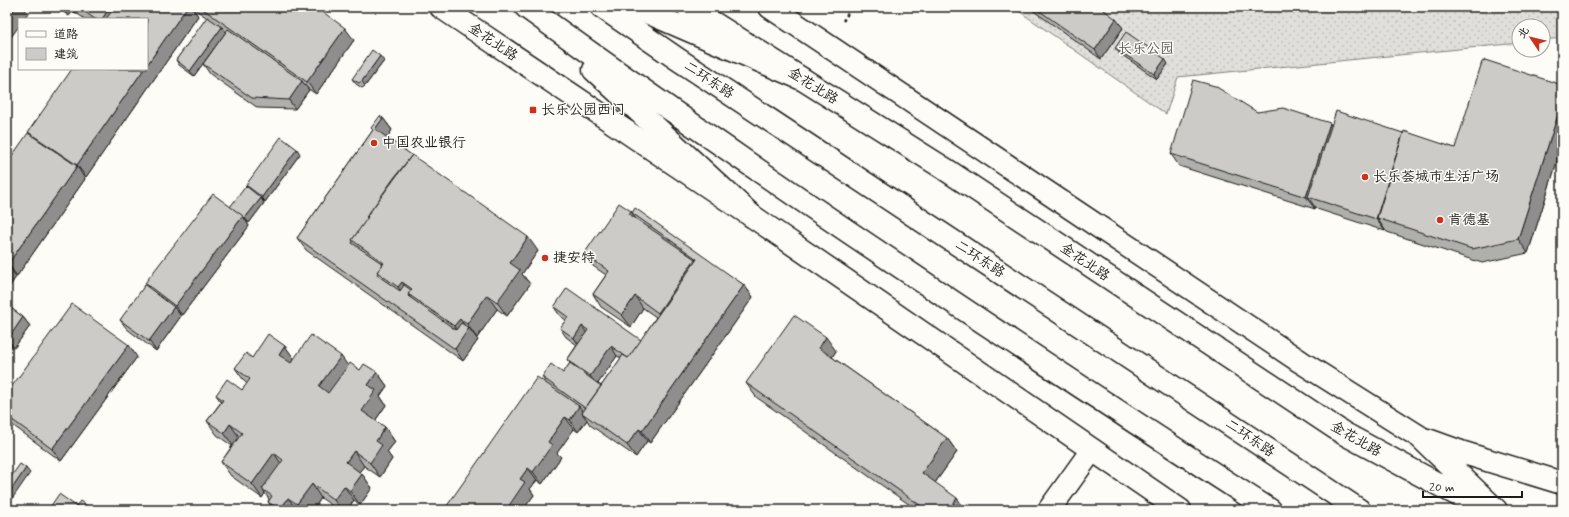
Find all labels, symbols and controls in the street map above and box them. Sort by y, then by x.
legend [18,18,148,70]
north arrow [1511,18,1551,58]
street label: 金花北路 [465,19,521,65]
text: 北 [1515,24,1533,41]
text: 道路 [54,27,78,43]
park label: 长乐公园 [1118,40,1174,58]
text: 建筑 [54,47,78,63]
street label: 二环东路 [681,57,737,103]
street label: 金花北路 [784,64,842,108]
place label: 长乐公园西门 [541,101,625,119]
marker: 长乐公园西门 [528,105,538,115]
place label: 中国农业银行 [382,134,466,152]
marker: 中国农业银行 [369,138,379,148]
place label: 长乐荟城市生活广场 [1373,168,1499,186]
marker: 长乐荟城市生活广场 [1360,172,1370,182]
place label: 肯德基 [1448,211,1490,229]
marker: 肯德基 [1435,215,1445,225]
street label: 二环东路 [952,236,1008,282]
street label: 金花北路 [1057,239,1113,285]
place label: 捷安特 [553,249,595,267]
marker: 捷安特 [540,253,550,263]
street label: 二环东路 [1222,415,1278,461]
street label: 金花北路 [1327,417,1385,461]
scale bar [1423,473,1522,499]
text: 20 m [1429,480,1455,496]

